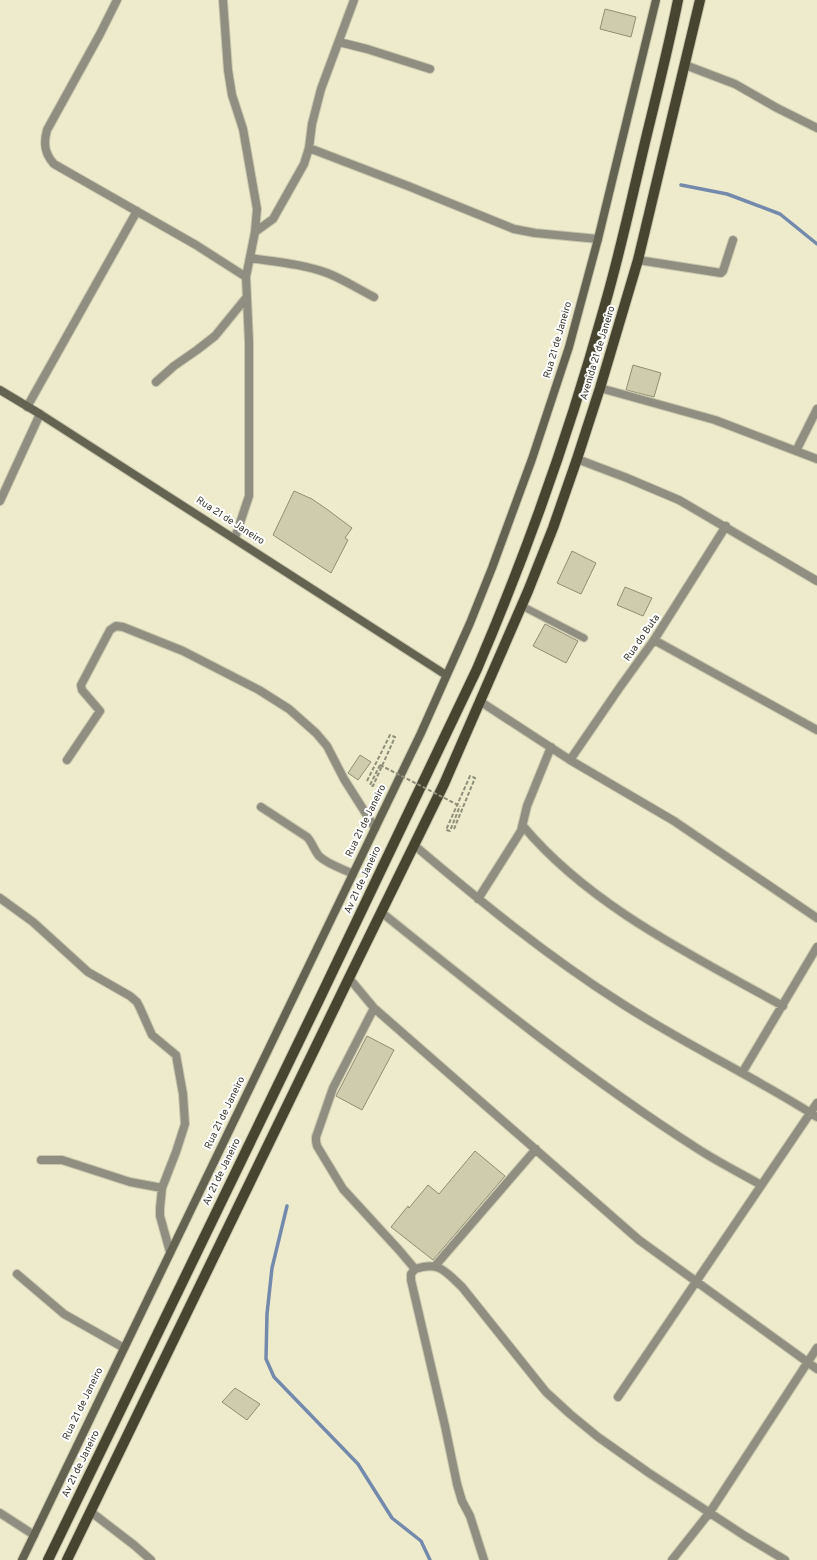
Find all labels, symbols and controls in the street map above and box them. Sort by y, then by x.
street label: Rua 21 de Janeiro [541,300,575,380]
street label: Avenida 21 de Janeiro [578,304,619,402]
street label: Rua 21 de Janeiro [193,494,267,548]
street label: Rua do Buta [621,612,663,664]
street label: Rua 21 de Janeiro [343,782,389,859]
street label: Av 21 de Janeiro [342,844,385,916]
street label: Rua 21 de Janeiro [202,1074,248,1151]
street label: Av 21 de Janeiro [200,1136,244,1208]
street label: Rua 21 de Janeiro [60,1365,106,1442]
street label: Av 21 de Janeiro [59,1428,103,1500]

